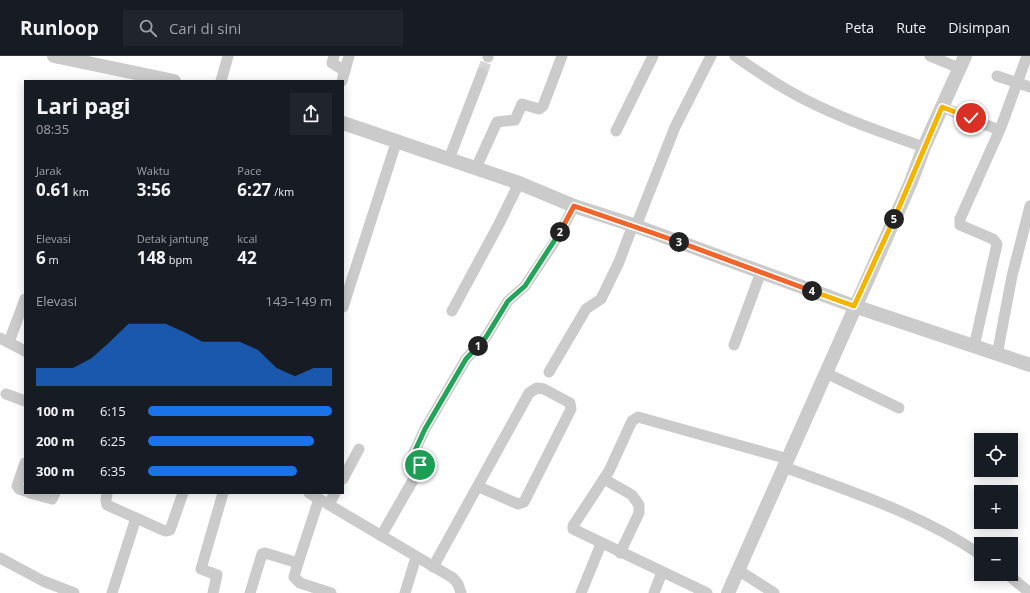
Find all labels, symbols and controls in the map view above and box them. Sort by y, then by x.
search box [123,10,403,46]
text: Runloop [20,15,99,41]
icon: search [137,17,159,39]
text: Cari di sini [169,18,241,38]
text: Peta [845,18,874,37]
text: Rute [896,18,926,37]
text: Disimpan [948,18,1010,37]
text: Lari pagi [36,90,131,120]
button: share [290,93,332,135]
pin [954,101,988,135]
icon: check [960,107,982,129]
text: 08:35 [36,120,69,138]
text: Jarak [36,163,61,178]
text: Waktu [137,163,169,178]
text: Pace [237,163,262,178]
text: 0.61 [36,178,70,201]
text: 3:56 [137,178,171,201]
text: 6:27 [237,178,271,201]
text: km [70,184,89,199]
text: /km [271,184,294,199]
pin: 5 [884,209,904,229]
text: 5 [891,211,897,226]
pin: 2 [550,222,570,242]
text: 2 [557,224,563,239]
text: Elevasi [36,231,71,246]
text: Detak jantung [137,231,209,246]
text: kcal [237,231,257,246]
pin: 3 [669,232,689,252]
text: 3 [676,234,682,249]
text: 6 [36,246,46,269]
text: 148 [137,246,166,269]
text: 42 [237,246,257,269]
text: m [46,252,59,267]
text: bpm [166,252,192,267]
pin: 4 [802,281,822,301]
text: 4 [809,283,815,298]
text: Elevasi [36,292,77,310]
text: 143–149 m [265,292,332,310]
pin: 1 [468,336,488,356]
text: 1 [475,338,481,353]
text: 100 m [36,402,74,420]
text: 6:15 [100,402,126,420]
text: 200 m [36,432,74,450]
text: 6:25 [100,432,126,450]
map controls [974,433,1018,581]
button: locate [974,433,1018,477]
pin [403,448,437,482]
icon: arrive [409,454,431,476]
text: 300 m [36,462,74,480]
text: 6:35 [100,462,126,480]
button: + [974,485,1018,529]
button: − [974,537,1018,581]

